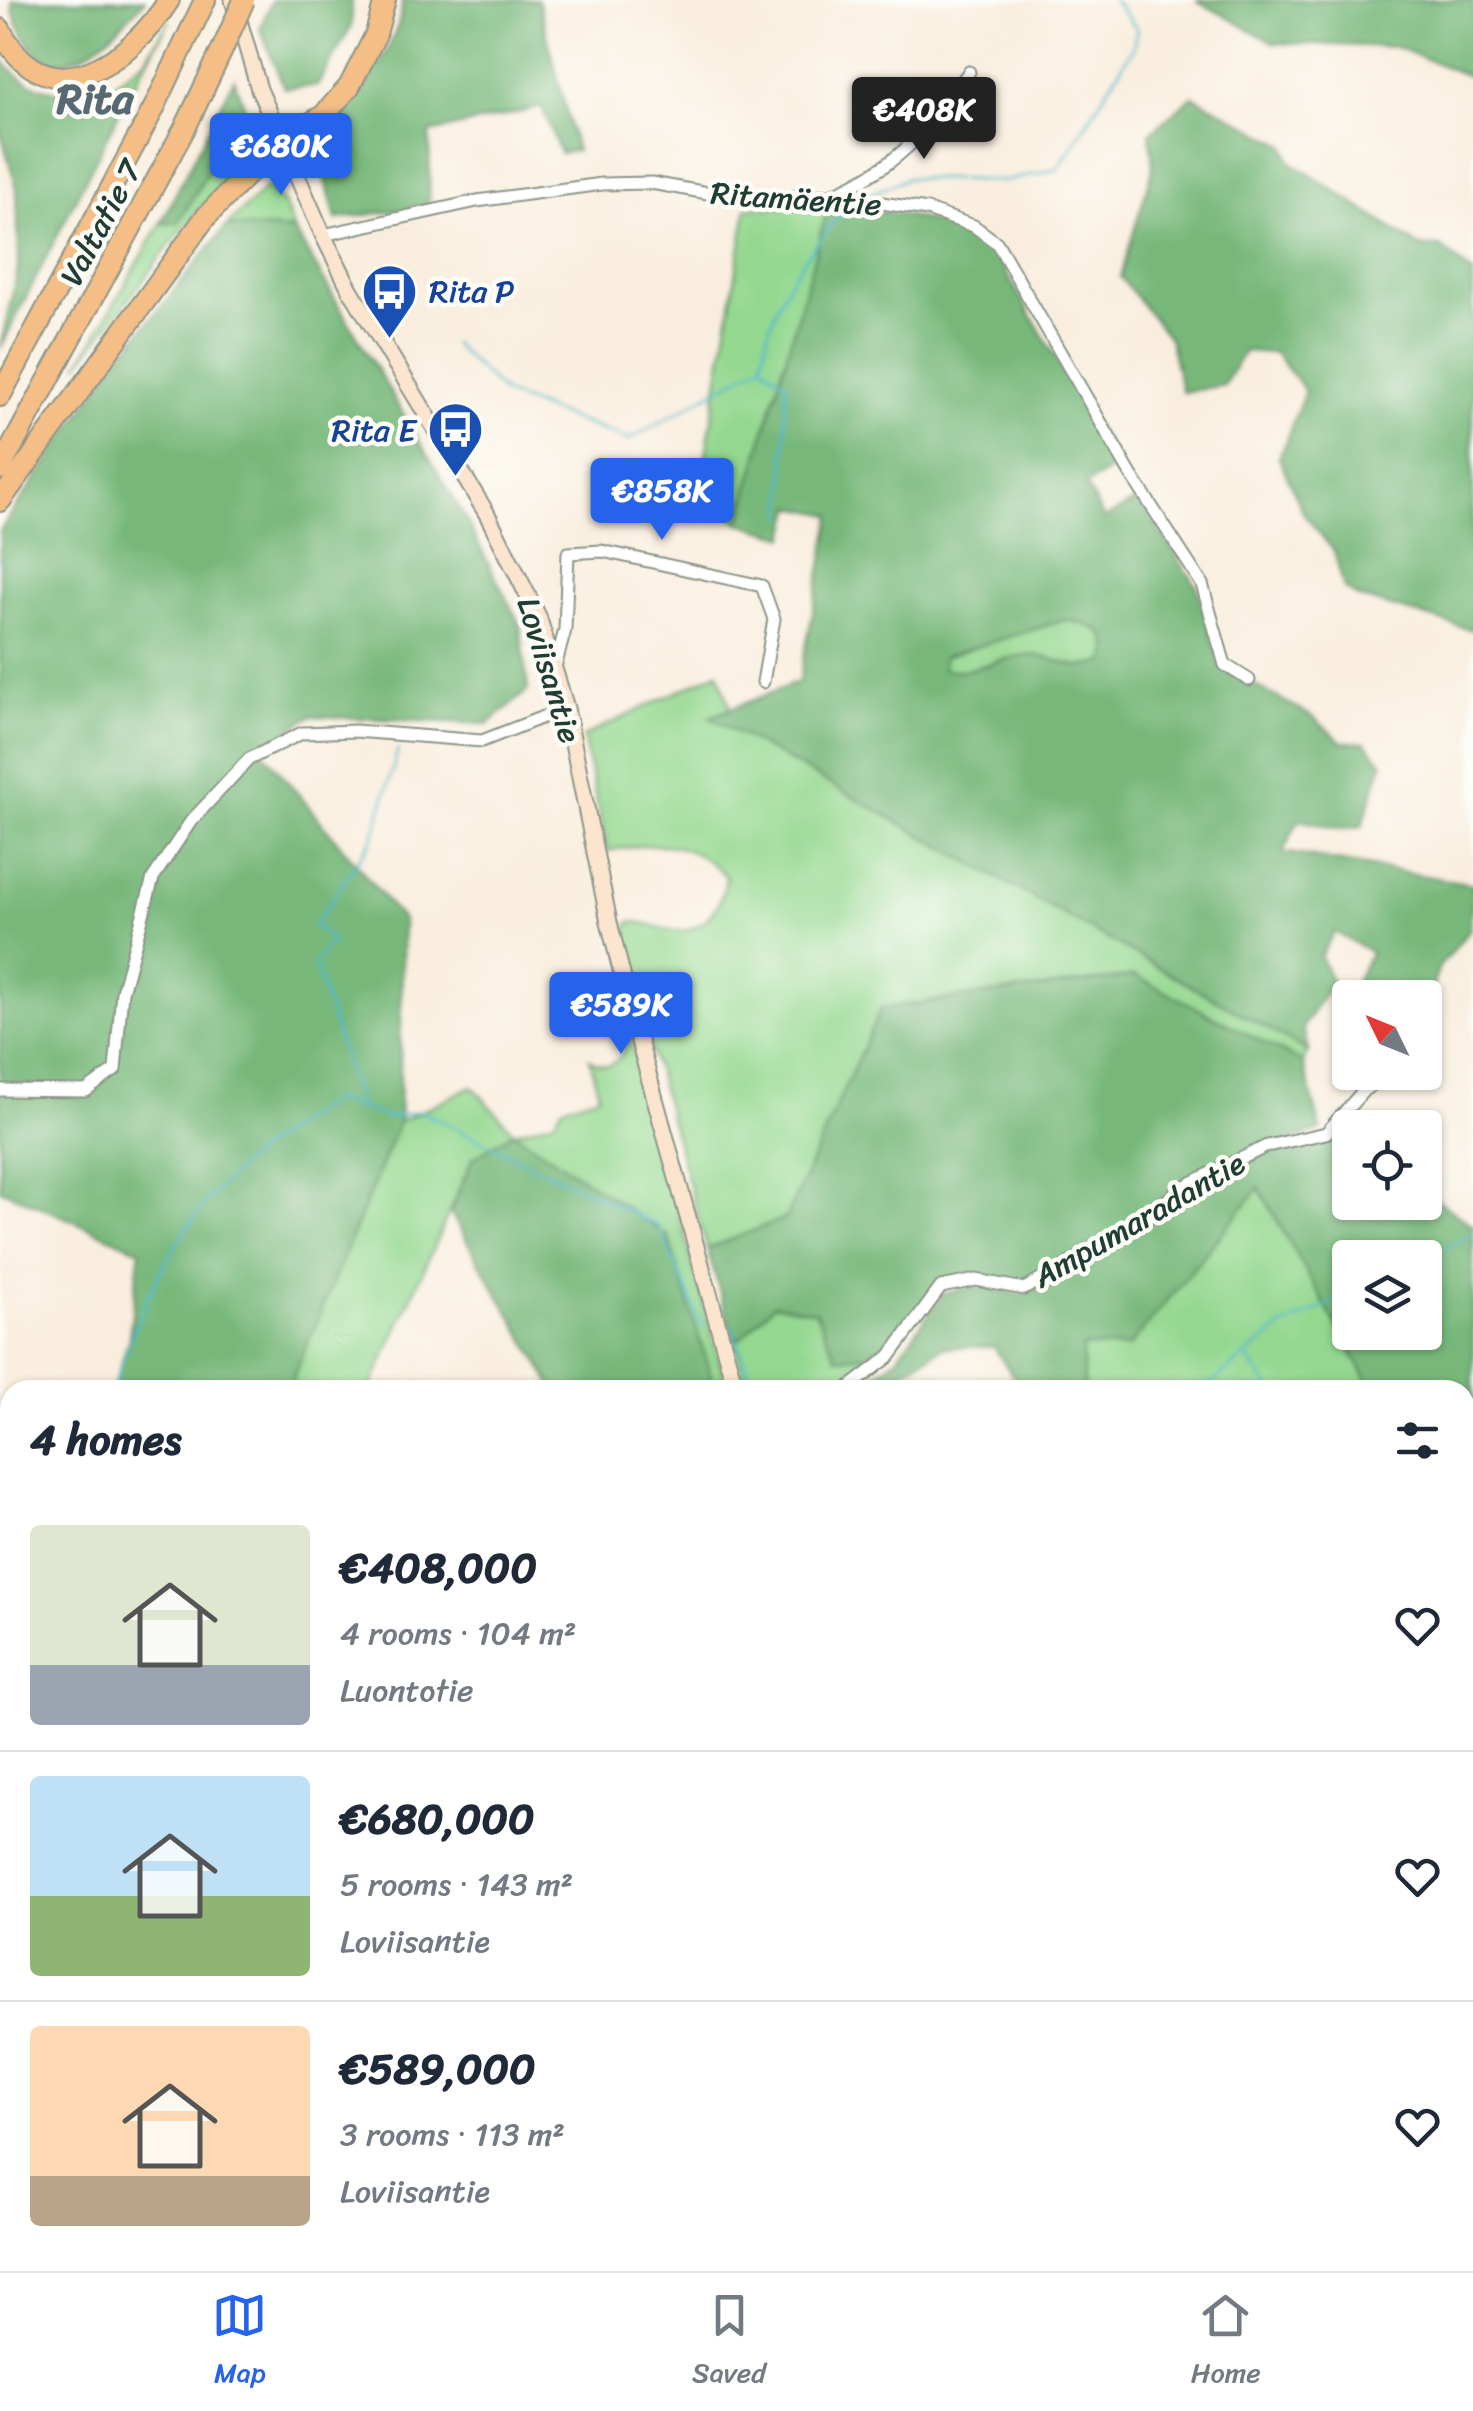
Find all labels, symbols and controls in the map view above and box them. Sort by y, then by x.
district label: Rita [56,62,134,136]
pin: €408K [854,77,994,162]
text: €408K [874,81,974,138]
pin: €680K [211,113,351,198]
text: €680K [232,117,330,174]
street label: Valtatie 7 [44,148,159,297]
street label: Ritamäentie [709,165,883,233]
bus stop icon: Rita P [360,261,420,340]
place label: Rita P [429,263,515,320]
bus stop icon: Rita E [425,400,485,479]
place label: Rita E [332,402,418,459]
pin: €858K [592,458,732,543]
text: €858K [613,462,711,519]
street label: Loviisantie [500,590,598,750]
pin: €589K [551,972,691,1057]
text: €589K [571,976,671,1033]
north arrow [1332,980,1442,1090]
map controls [1332,980,1442,1350]
button: locate [1332,1110,1442,1220]
street label: Ampumaradantie [1021,1136,1256,1305]
button: layers [1332,1240,1442,1350]
text: 4 homes [30,1403,182,1477]
icon: filters [1390,1413,1445,1468]
text: €408,000 [340,1531,537,1605]
icon: home [110,1565,230,1685]
icon: heart [1390,1598,1445,1653]
text: 4 rooms · 104 m² [340,1605,576,1662]
text: Luontotie [340,1662,473,1719]
text: €680,000 [340,1782,535,1856]
icon: home [110,1816,230,1936]
icon: heart [1390,1849,1445,1904]
text: 5 rooms · 143 m² [340,1856,573,1913]
text: Loviisantie [340,1913,490,1970]
text: €589,000 [340,2032,536,2106]
icon: home [110,2066,230,2186]
icon: heart [1390,2099,1445,2154]
text: 3 rooms · 113 m² [340,2106,565,2163]
text: Loviisantie [340,2163,490,2220]
tab: Map [212,2288,267,2397]
tab: Saved [692,2288,766,2397]
tab: Home [1191,2288,1261,2397]

